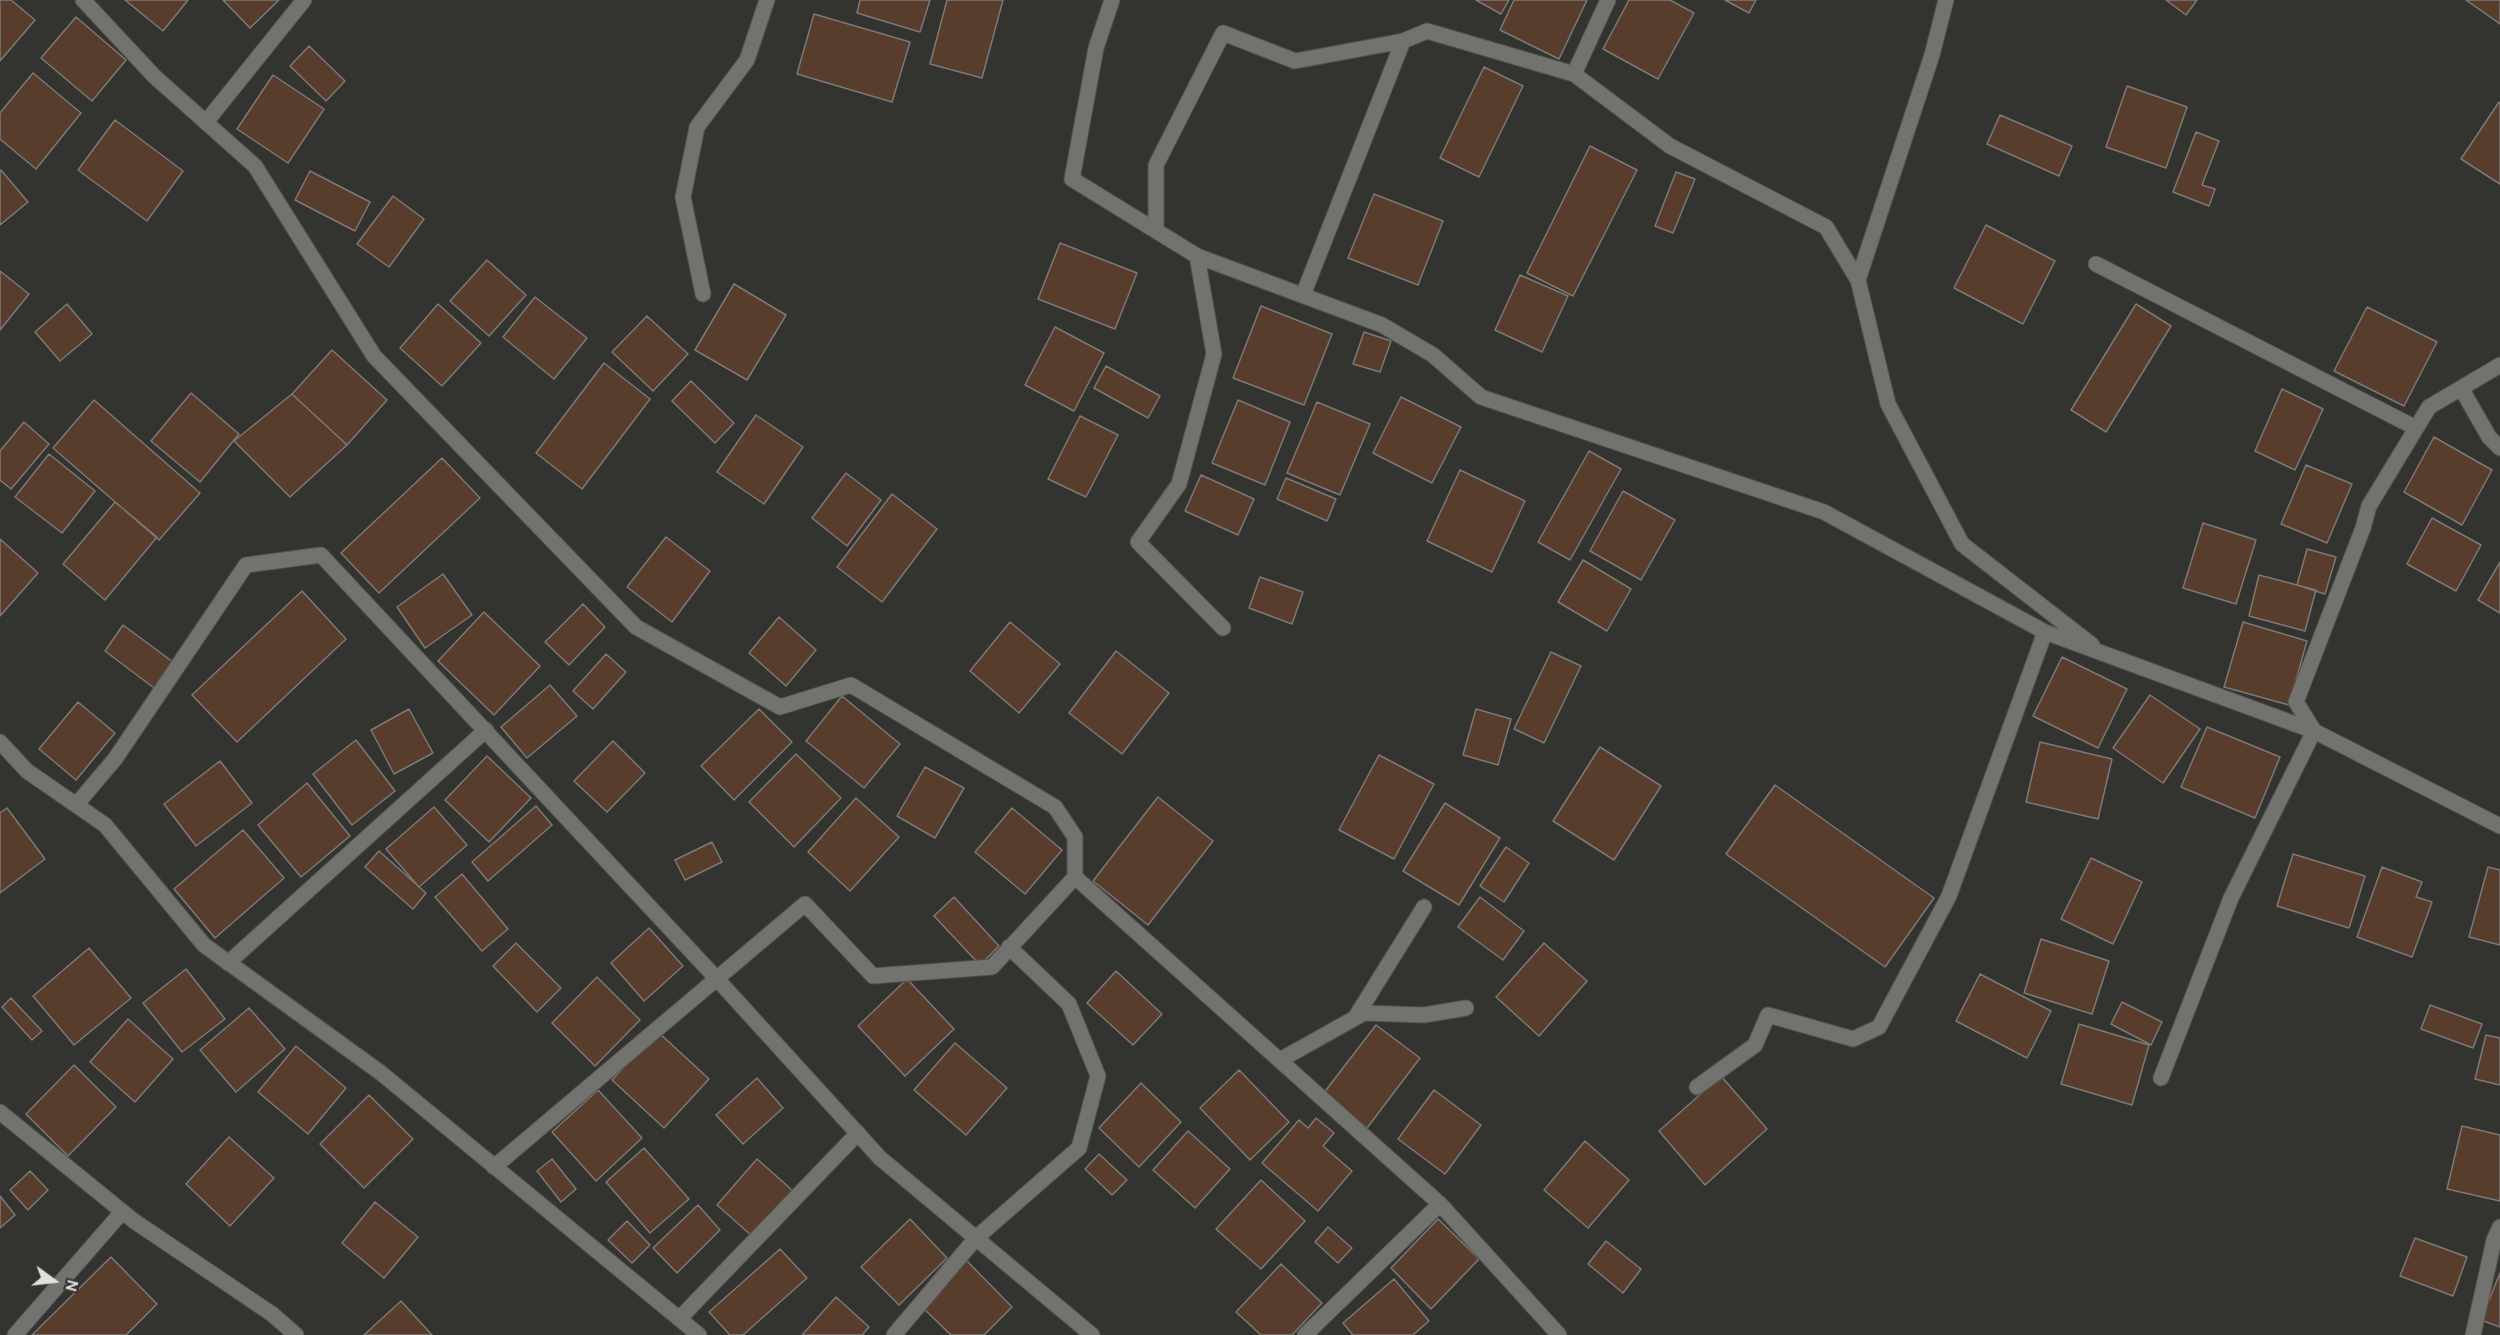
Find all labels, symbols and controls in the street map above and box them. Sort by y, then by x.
north arrow [24,1251,84,1311]
text: N [61,1278,83,1294]

